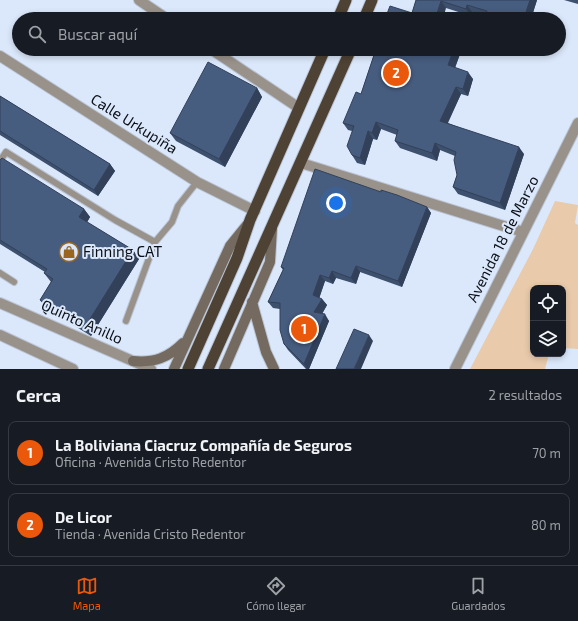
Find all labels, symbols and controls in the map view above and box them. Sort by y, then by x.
search box [12,12,566,56]
icon: search [26,23,48,45]
text: Buscar aquí [58,25,137,43]
pin: 2 [383,58,409,88]
street label: Calle Urkupiña [88,89,181,157]
street label: Avenida 18 de Marzo [462,172,542,305]
your location [326,193,346,213]
shop icon: Finning CAT [58,241,80,263]
place label: Finning CAT [83,242,162,260]
map controls [530,285,566,357]
button: locate [530,285,566,321]
street label: Quinto Anillo [38,295,126,348]
pin: 1 [291,314,317,344]
button: layers [530,321,566,357]
text: Cerca [16,385,61,405]
text: 2 resultados [488,387,562,403]
text: La Boliviana Ciacruz Compañía de Seguros [55,436,352,454]
text: 1 [27,445,33,461]
text: 70 m [532,445,561,461]
text: Oficina · Avenida Cristo Redentor [55,454,246,470]
text: De Licor [55,508,112,526]
text: 2 [26,517,34,533]
text: 80 m [531,517,561,533]
text: Tienda · Avenida Cristo Redentor [55,526,246,542]
tab: Mapa [73,575,101,612]
tab: Cómo llegar [246,575,306,612]
tab: Guardados [451,575,505,612]

